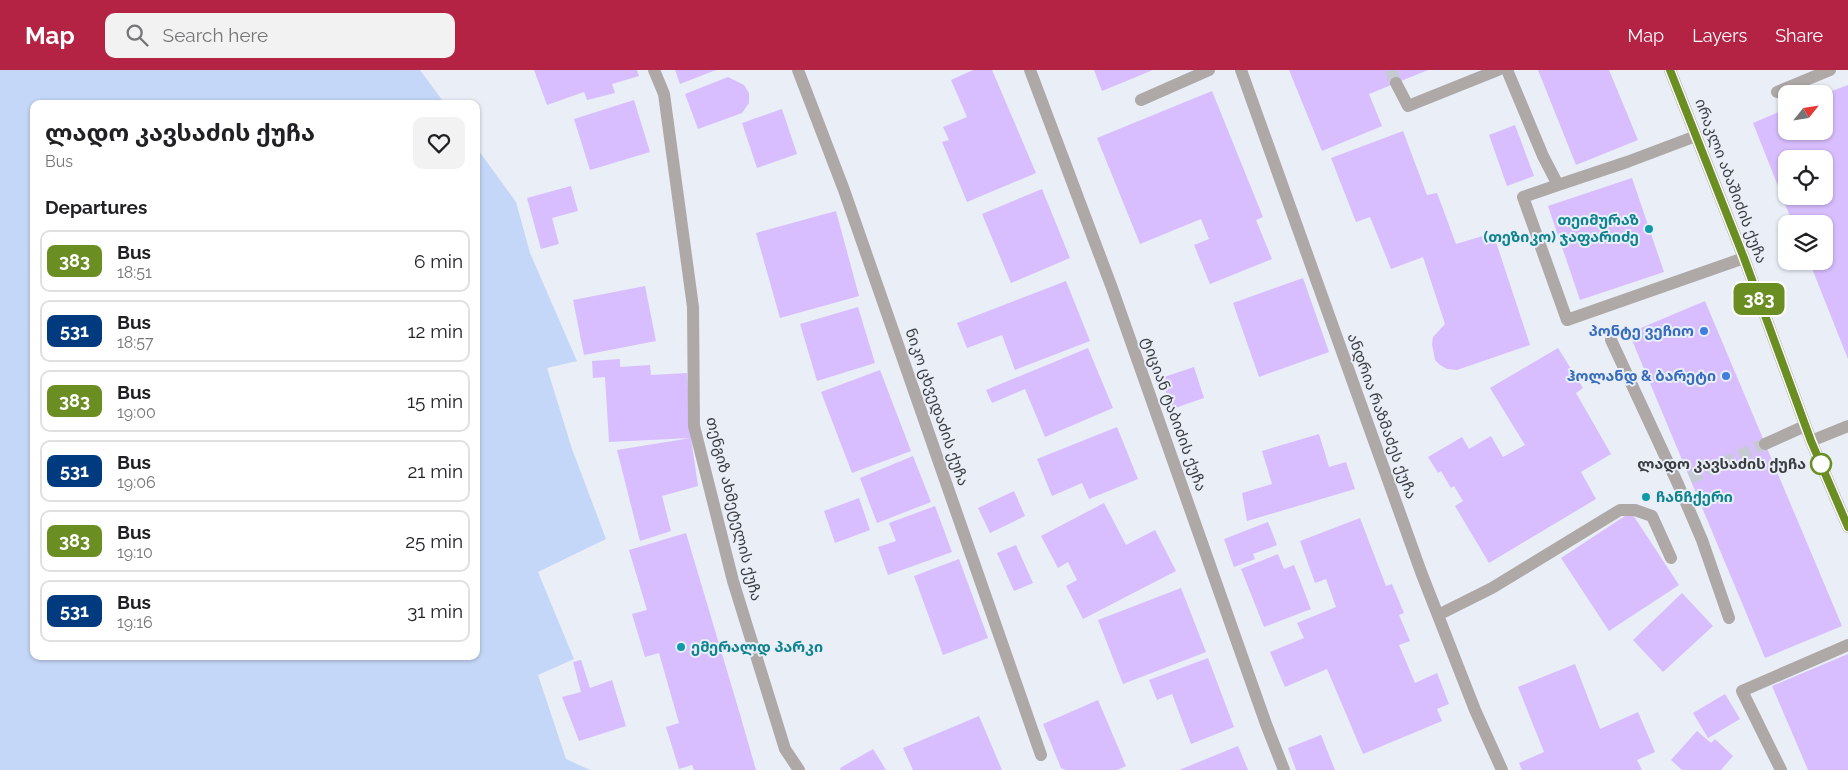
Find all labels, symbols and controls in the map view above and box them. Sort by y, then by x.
search box [105,13,455,58]
text: Map [25,21,75,50]
icon: search [123,21,151,49]
text: Search here [163,24,268,46]
text: Map [1628,25,1664,46]
text: Layers [1692,25,1747,46]
text: Share [1775,25,1823,46]
north arrow [1778,85,1832,140]
map controls [1778,85,1833,270]
street label: ირაკლი აბაშიძის ქუჩა [1691,96,1771,266]
button: heart [413,117,465,169]
text: ლადო კავსაძის ქუჩა [45,118,315,147]
button: locate [1778,150,1833,205]
text: Bus [45,152,73,171]
text: Departures [45,196,147,218]
place label: თეიმურაზ (თეზიკო) ჯაფარიძე [1484,211,1639,246]
button: layers [1778,215,1833,270]
marker: თეიმურაზ (თეზიკო) ჯაფარიძე [1643,223,1655,235]
text: Bus [117,241,151,263]
text: 383 [59,250,90,271]
text: 6 min [414,250,463,272]
text: 18:51 [117,263,152,282]
line badge: 383 [1730,283,1788,315]
text: 383 [1744,288,1774,309]
text: Bus [117,311,151,333]
text: 531 [60,320,89,341]
text: 12 min [407,320,463,342]
place label: პონტე ვეჩიო [1589,322,1694,340]
marker: პონტე ვეჩიო [1698,325,1710,337]
street label: ნიკო ცხვედაძის ქუჩა [902,326,972,488]
street label: ანდრია რაზმაძეს ქუჩა [1344,331,1420,501]
text: 18:57 [117,333,154,352]
street label: ტიციან ტაბიძის ქუჩა [1138,334,1210,494]
place label: ჰოლანდ & ბარეტი [1567,367,1716,385]
marker: ჰოლანდ & ბარეტი [1720,370,1732,382]
text: Bus [117,381,151,403]
text: 383 [59,390,90,411]
text: 15 min [407,390,463,412]
text: 19:00 [117,403,156,422]
street label: თენგიზ ახმეტელის ქუჩა [702,415,766,603]
text: Bus [117,451,151,473]
marker: ლადო კავსაძის ქუჩა [1810,453,1832,475]
place label: ლადო კავსაძის ქუჩა [1637,455,1806,473]
text: 531 [60,460,89,481]
text: 21 min [407,460,463,482]
text: 19:06 [117,473,156,492]
place label: ჩანჩქერი [1656,488,1733,506]
marker: ჩანჩქერი [1640,491,1652,503]
text: Bus [117,521,151,543]
text: 383 [59,530,90,551]
text: 25 min [405,530,463,552]
text: 19:10 [117,543,153,562]
text: Bus [117,591,151,613]
text: 531 [60,600,89,621]
text: 31 min [407,600,463,622]
text: 19:16 [117,613,153,632]
place label: ემერალდ პარკი [691,638,823,656]
marker: ემერალდ პარკი [675,641,687,653]

